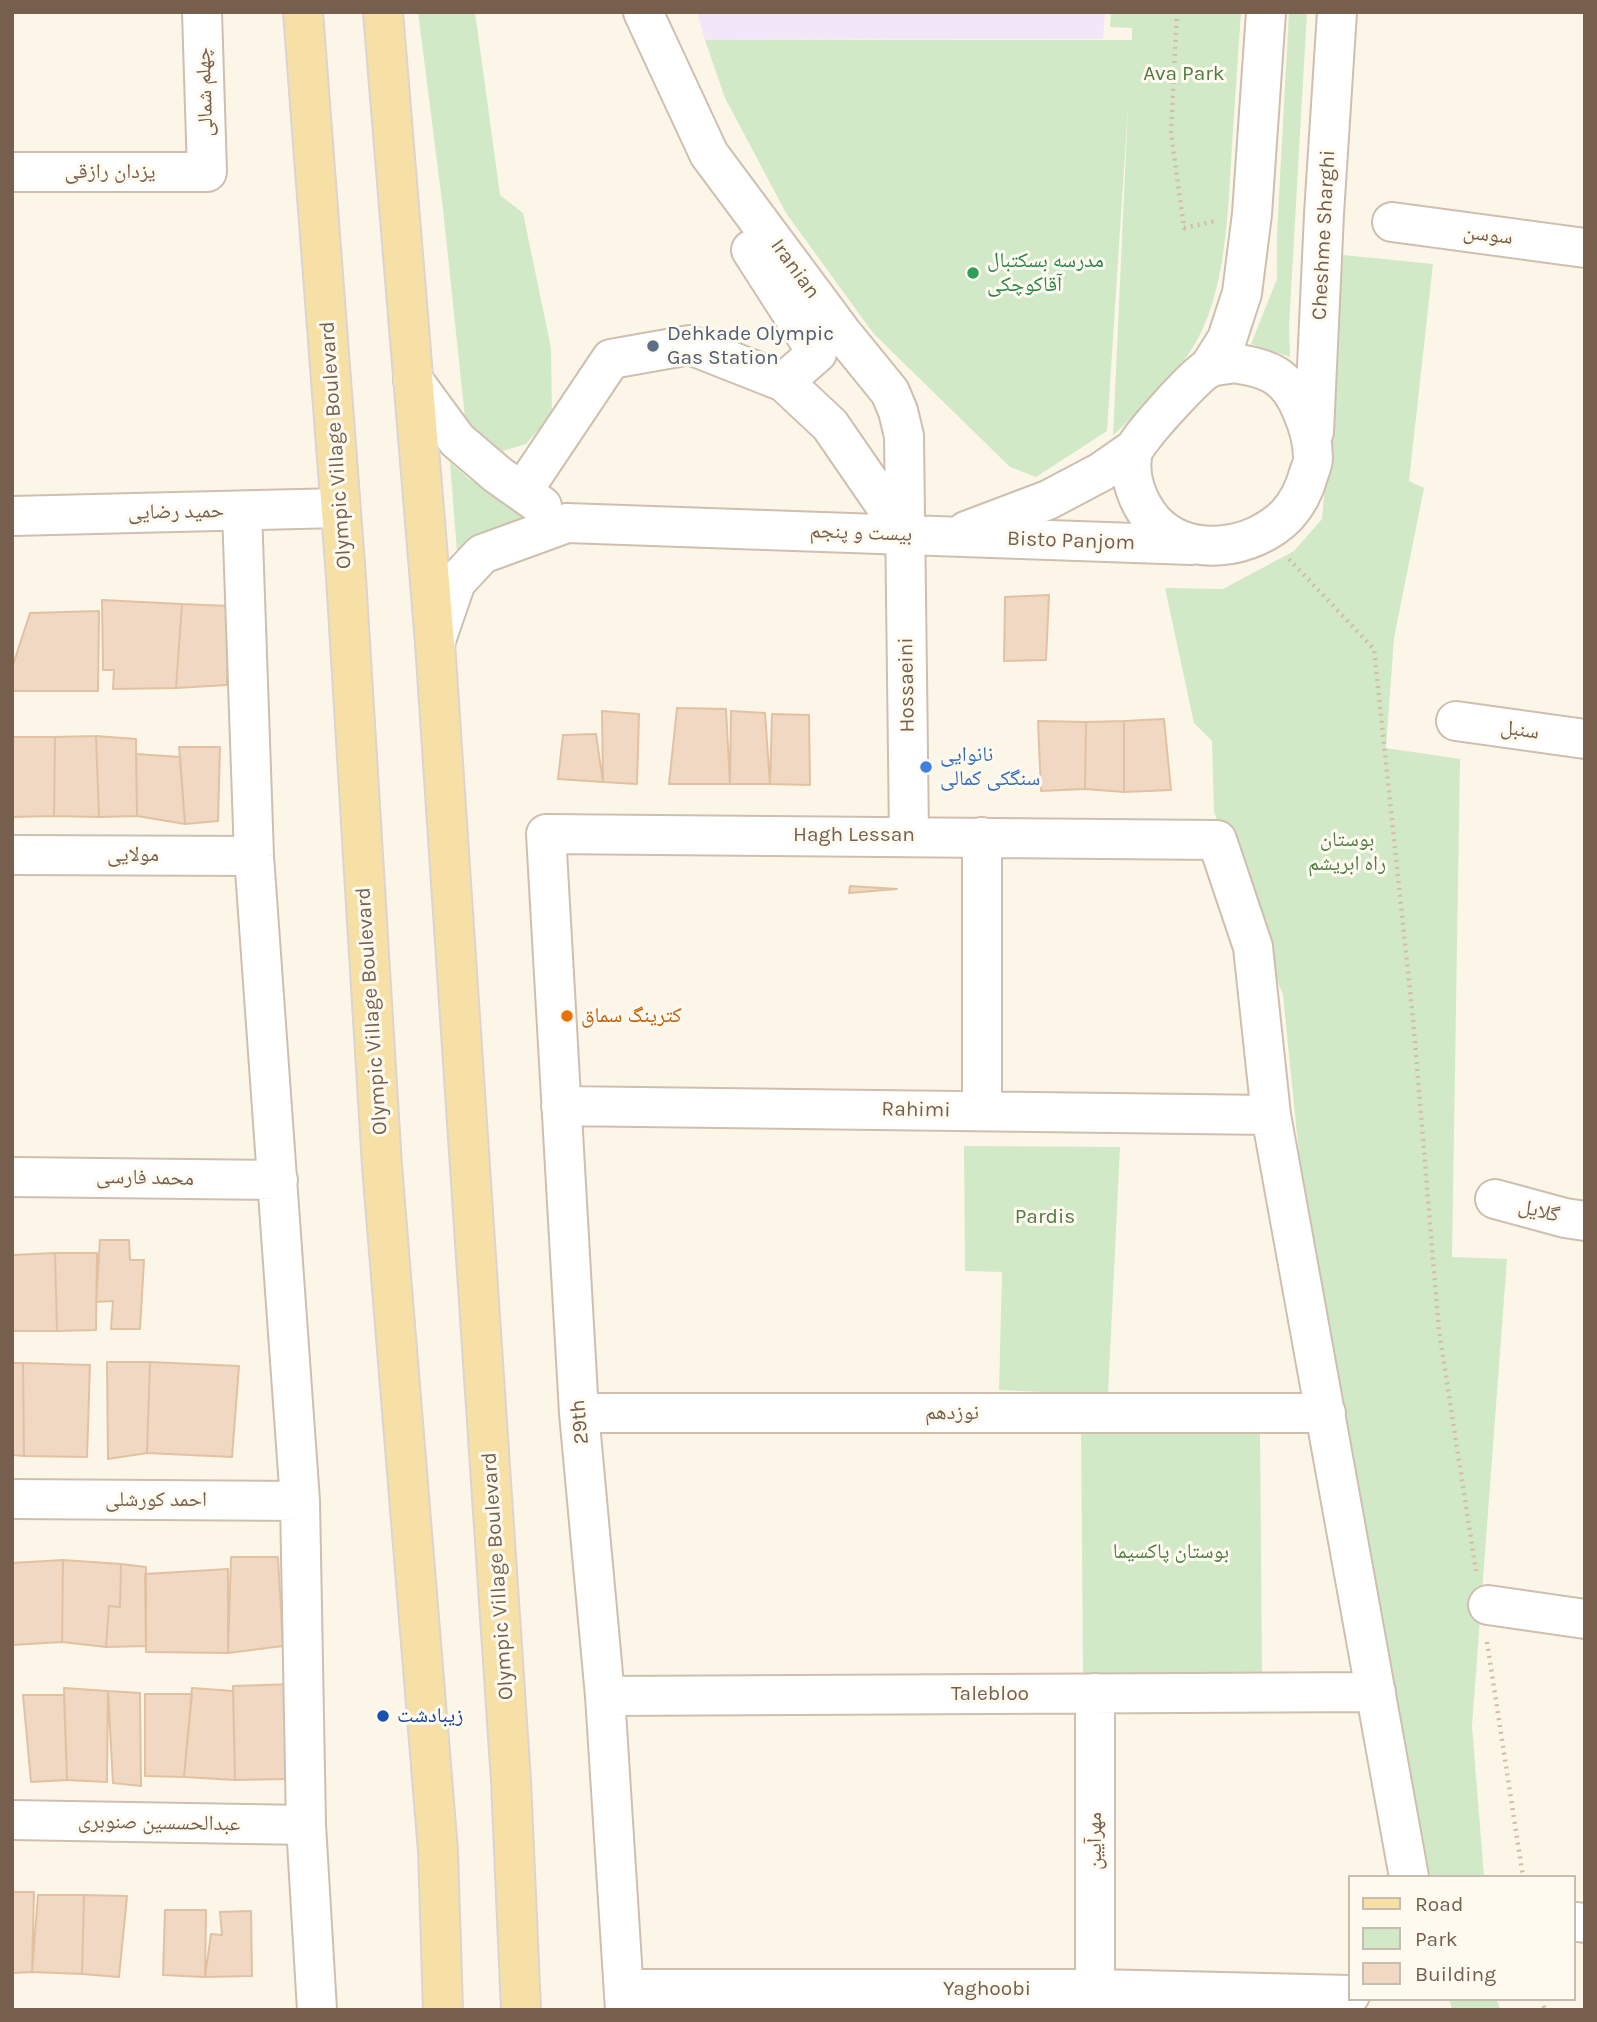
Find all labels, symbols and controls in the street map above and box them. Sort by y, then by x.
street label: چهلم شمالی [191,47,219,137]
park label: Ava Park [1143,61,1225,87]
street label: Cheshme Sharghi [1307,149,1341,321]
street label: یزدان رازقی [64,159,156,185]
street label: سوسن [1462,219,1514,251]
street label: Iranian [765,234,825,304]
place label: مدرسه بسکتبال آقاکوچکی [987,248,1104,298]
marker: مدرسه بسکتبال آقاکوچکی [965,265,981,281]
street label: Olympic Village Boulevard [315,320,357,570]
place label: Dehkade Olympic Gas Station [667,321,834,371]
marker: Dehkade Olympic Gas Station [645,338,661,354]
street label: حمید رضایی [128,499,224,525]
street label: بیست و پنجم [809,519,913,547]
street label: Bisto Panjom [1006,526,1136,556]
street label: Hossaeini [894,637,920,733]
street label: سنبل [1499,715,1541,745]
place label: نانوایی سنگکی کمالی [940,742,1040,792]
marker: نانوایی سنگکی کمالی [918,759,934,775]
street label: Hagh Lessan [793,822,915,848]
park label: بوستان راه ابریشم [1308,827,1386,877]
street label: مولایی [107,842,159,868]
street label: Olympic Village Boulevard [351,886,393,1136]
place label: کترینگ سماق [581,1003,682,1029]
marker: کترینگ سماق [559,1008,575,1024]
street label: Rahimi [881,1097,951,1123]
street label: محمد فارسی [96,1165,194,1191]
street label: گلایل [1516,1194,1562,1228]
park label: Pardis [1015,1204,1075,1230]
street label: 29th [565,1399,595,1445]
street label: نوزدهم [925,1400,979,1426]
street label: Olympic Village Boulevard [477,1451,519,1701]
street label: احمد کورشلی [105,1487,207,1513]
park label: بوستان پاکسیما [1113,1539,1229,1565]
street label: Talebloo [951,1681,1029,1707]
place label: زیبادشت [397,1703,463,1729]
marker: زیبادشت [375,1708,391,1724]
street label: عبدالحسسین صنوبری [78,1809,240,1837]
street label: مهرآیین [1082,1812,1108,1870]
legend [1348,1875,1576,2001]
text: Road [1415,1892,1463,1916]
text: Park [1415,1927,1458,1951]
text: Building [1415,1962,1496,1986]
street label: Yaghoobi [943,1976,1031,2002]

